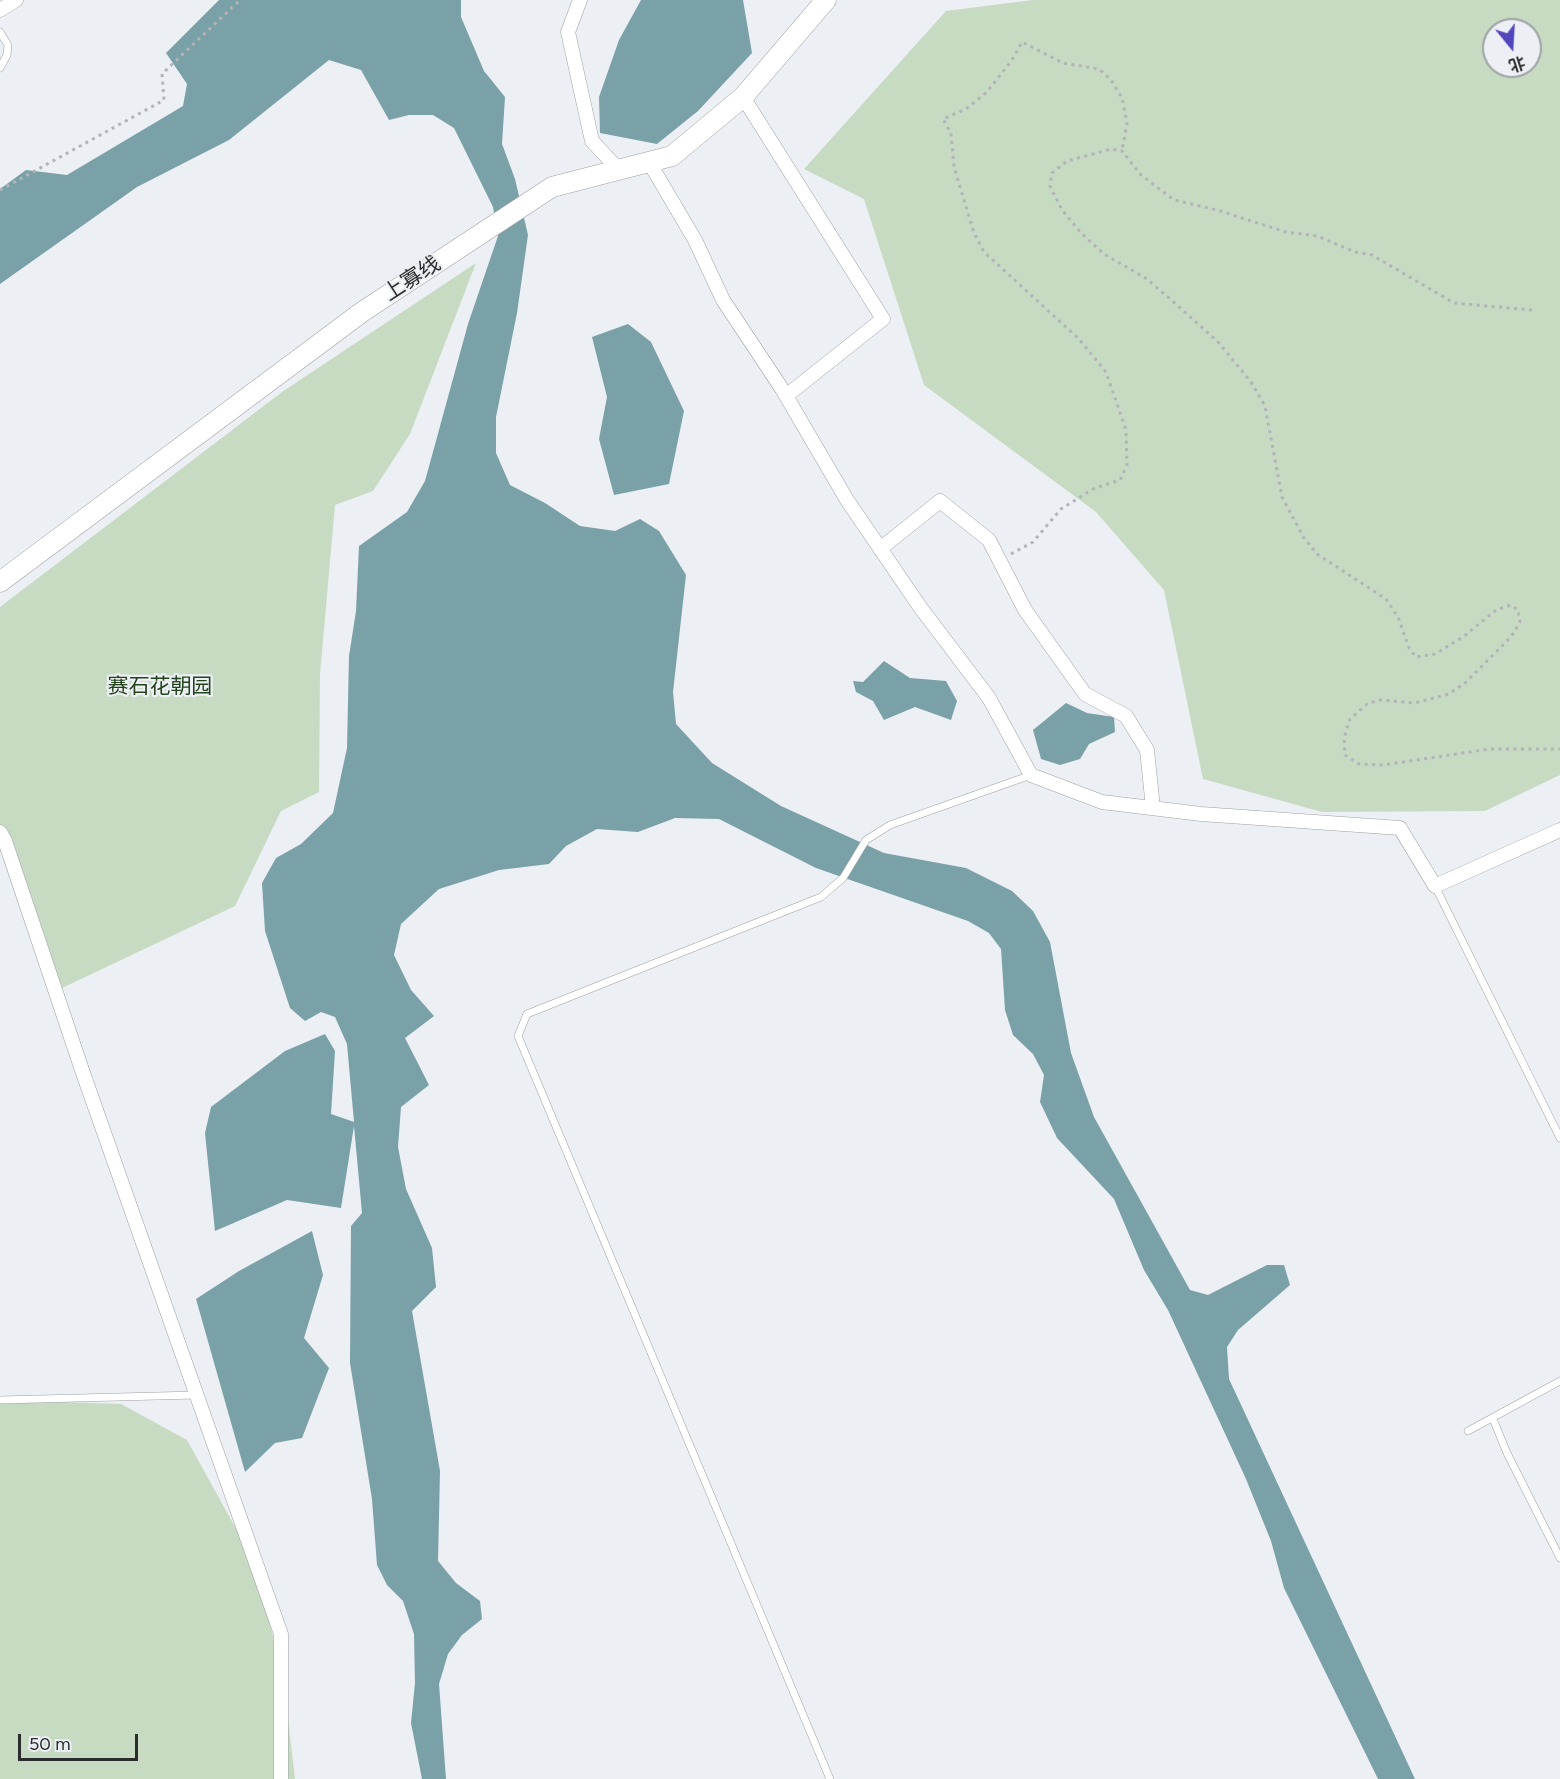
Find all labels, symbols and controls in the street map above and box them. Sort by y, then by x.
north arrow [1482,18,1542,78]
text: 北 [1507,52,1528,75]
street label: 上寡线 [379,251,445,307]
park label: 赛石花朝园 [108,674,212,700]
scale bar [21,1722,141,1760]
text: 50 m [29,1733,71,1755]

